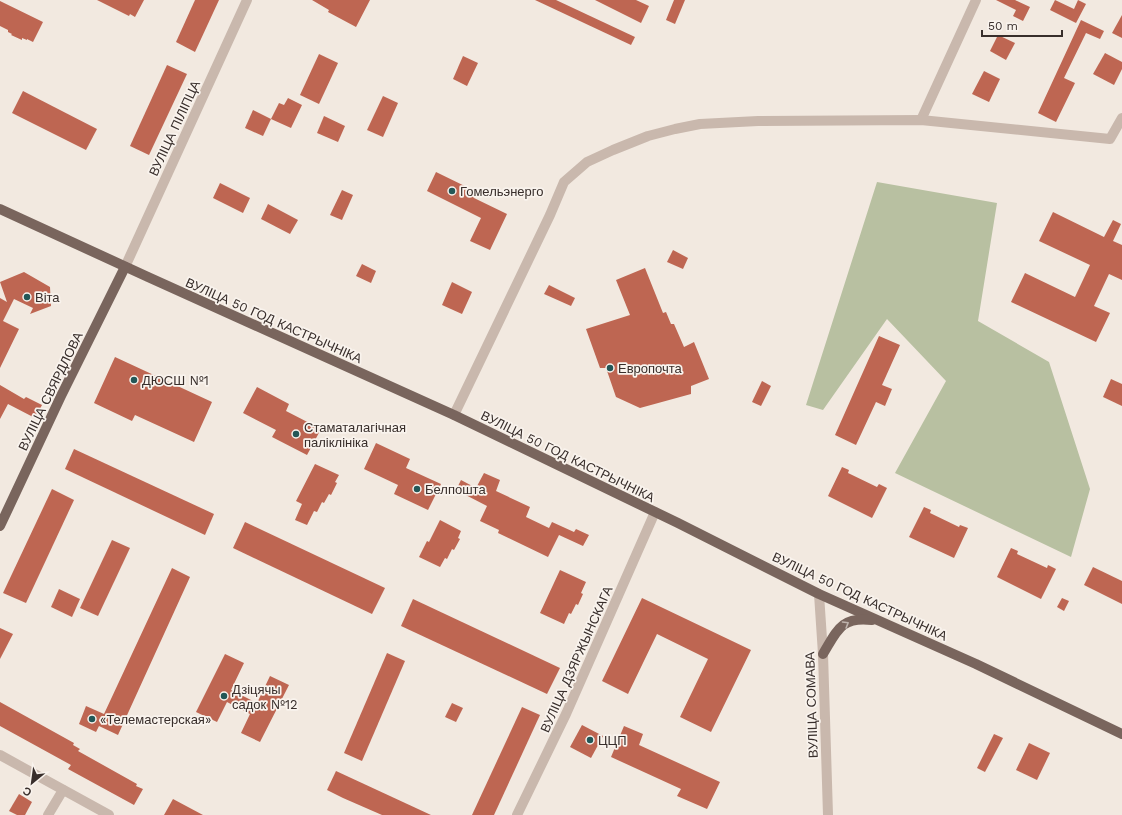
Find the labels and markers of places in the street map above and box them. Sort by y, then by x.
place label: Гомельэнерго [460,184,543,199]
marker: Гомельэнерго [447,186,457,196]
place label: Віта [35,290,60,305]
marker: Віта [22,292,32,302]
place label: Европочта [618,361,683,376]
marker: Европочта [605,363,615,373]
place label: ДЮСШ №1 [142,373,209,388]
marker: ДЮСШ №1 [129,375,139,385]
place label: Стаматалагічная паліклініка [304,420,406,450]
marker: Стаматалагічная паліклініка [291,429,301,439]
place label: Белпошта [425,482,486,497]
marker: Белпошта [412,484,422,494]
place label: Дзіцячы садок №12 [232,682,298,712]
marker: Дзіцячы садок №12 [219,691,229,701]
place label: «Телемастерская» [100,712,211,727]
marker: «Телемастерская» [87,714,97,724]
place label: ЦЦП [598,733,627,748]
marker: ЦЦП [585,735,595,745]

